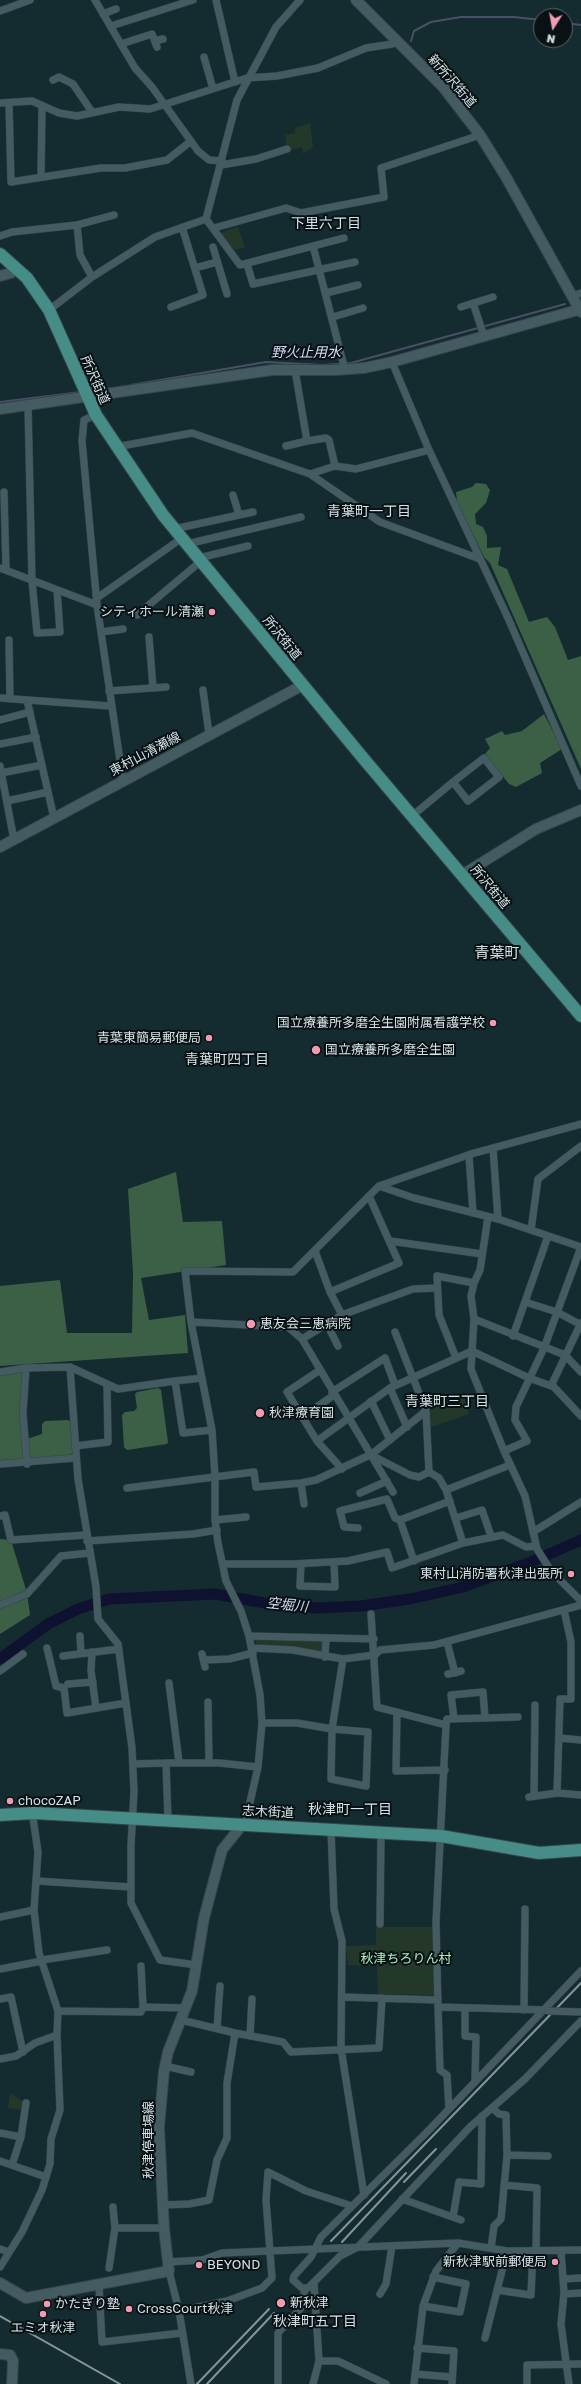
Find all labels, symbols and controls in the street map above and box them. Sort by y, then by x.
north arrow [533,8,573,48]
text: N [545,32,556,46]
street label: 新所沢街道 [425,51,479,111]
district label: 下里六丁目 [291,216,361,232]
water label: 野火止用水 [271,345,341,361]
street label: 所沢街道 [77,353,113,407]
district label: 青葉町一丁目 [327,504,411,520]
place label: シティホール清瀬 [100,604,204,620]
marker: シティホール清瀬 [207,607,217,617]
street label: 所沢街道 [260,613,304,663]
street label: 東村山清瀬線 [107,729,183,779]
street label: 所沢街道 [467,862,513,912]
district label: 青葉町 [475,944,519,962]
place label: 国立療養所多磨全生園附属看護学校 [277,1015,485,1031]
marker: 国立療養所多磨全生園附属看護学校 [488,1018,498,1028]
place label: 青葉東簡易郵便局 [97,1030,201,1046]
marker: 青葉東簡易郵便局 [204,1033,214,1043]
place label: 国立療養所多磨全生園 [325,1042,455,1058]
marker: 国立療養所多磨全生園 [310,1044,322,1056]
district label: 青葉町四丁目 [185,1052,269,1068]
place label: 恵友会三恵病院 [260,1316,351,1332]
marker: 恵友会三恵病院 [245,1318,257,1330]
district label: 青葉町三丁目 [405,1394,489,1410]
place label: 秋津療育園 [269,1405,334,1421]
marker: 秋津療育園 [254,1407,266,1419]
place label: 東村山消防署秋津出張所 [420,1566,563,1582]
marker: 東村山消防署秋津出張所 [566,1569,576,1579]
water label: 空堀川 [265,1594,309,1616]
place label: chocoZAP [18,1793,81,1809]
marker: chocoZAP [5,1796,15,1806]
district label: 秋津町一丁目 [308,1802,392,1818]
street label: 志木街道 [242,1803,294,1821]
park label: 秋津ちろりん村 [361,1951,451,1967]
street label: 秋津停車場線 [141,2101,157,2179]
place label: 新秋津駅前郵便局 [443,2254,547,2270]
place label: BEYOND [207,2257,260,2273]
marker: 新秋津駅前郵便局 [550,2257,560,2267]
marker: BEYOND [194,2260,204,2270]
place label: 新秋津 [290,2295,329,2311]
place label: かたぎり塾 [55,2296,120,2312]
marker: 新秋津 [275,2297,287,2309]
marker: かたぎり塾 [42,2299,52,2309]
place label: CrossCourt秋津 [137,2301,233,2317]
marker: CrossCourt秋津 [124,2304,134,2314]
marker: エミオ秋津 [38,2309,48,2319]
district label: 秋津町五丁目 [273,2314,357,2330]
place label: エミオ秋津 [11,2320,75,2336]

